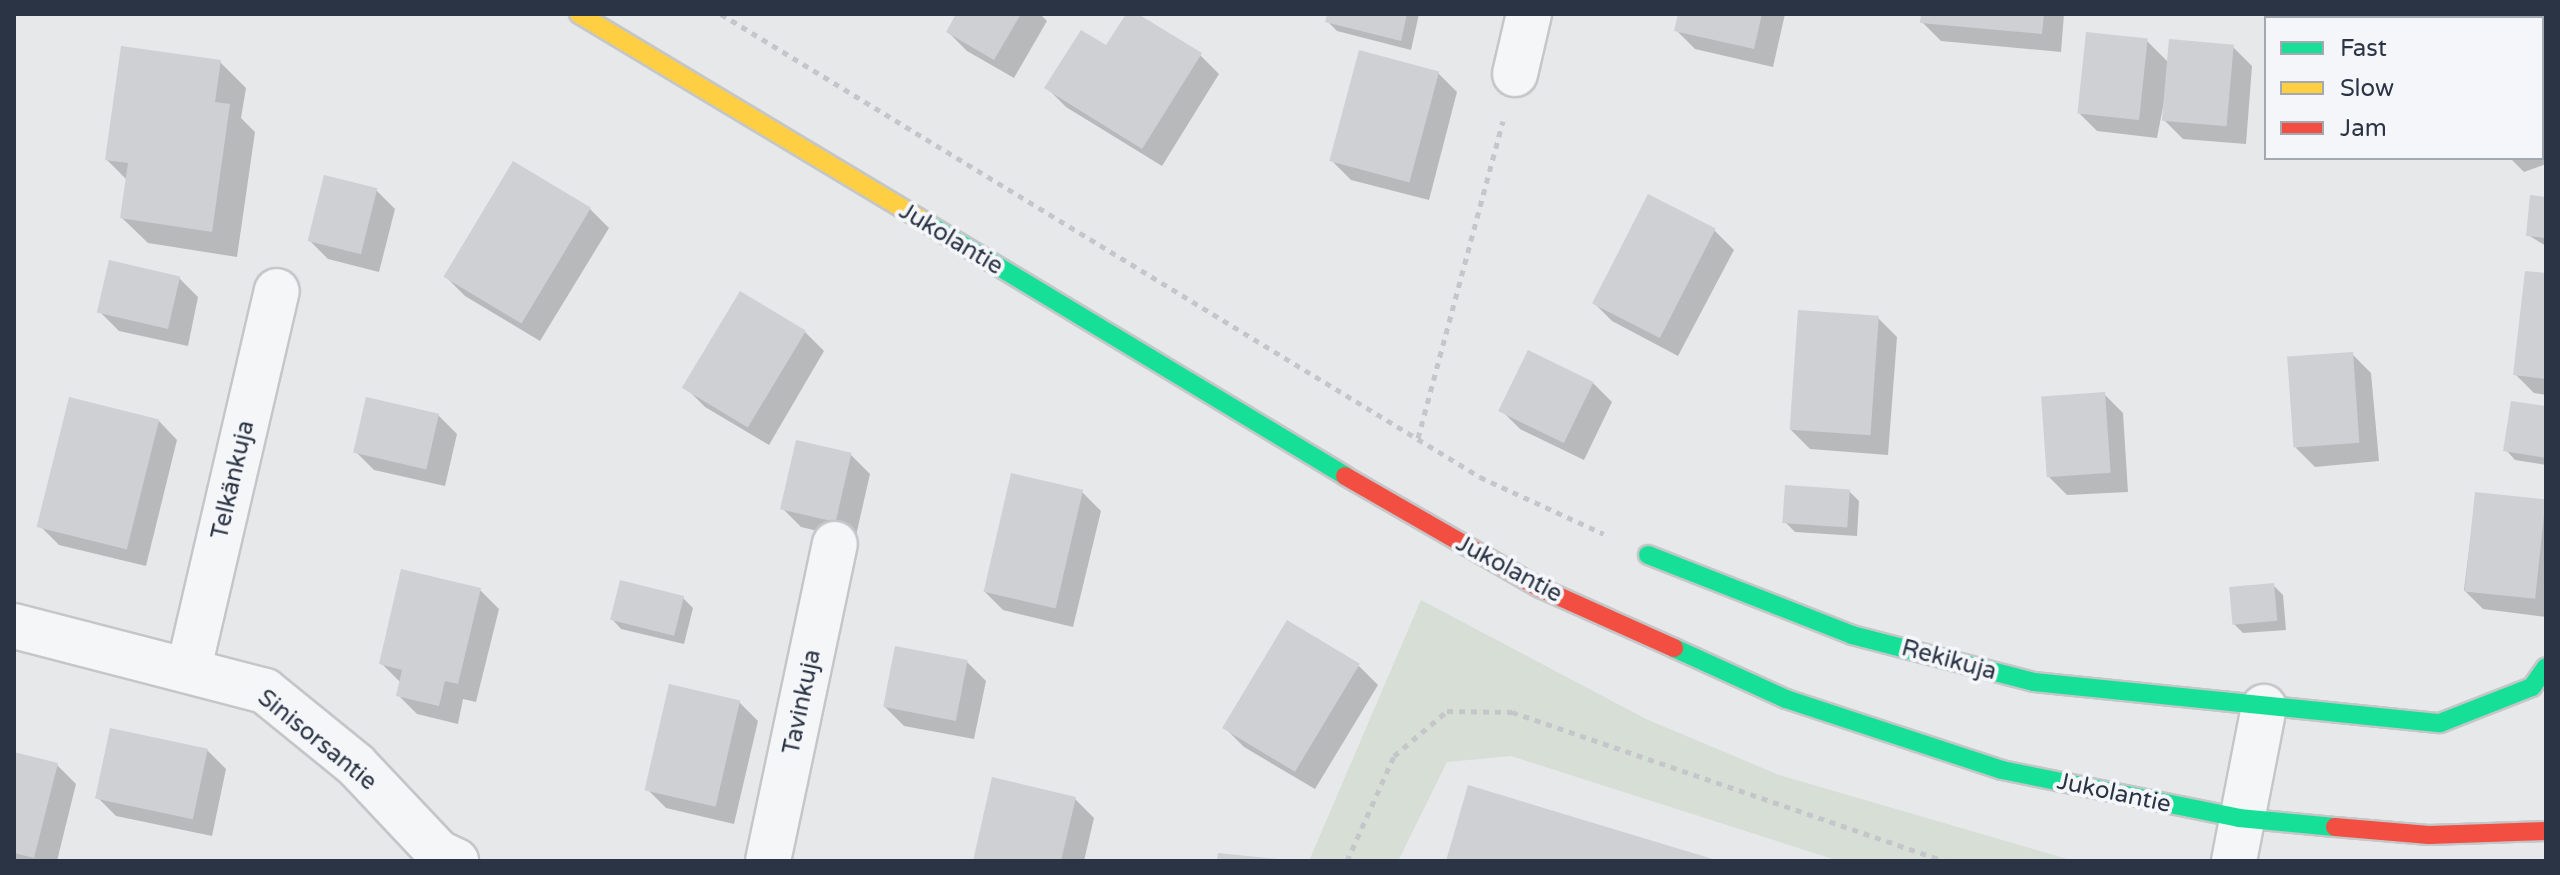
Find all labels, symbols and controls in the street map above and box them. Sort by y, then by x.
legend [2264,16,2544,160]
text: Fast [2340,34,2387,63]
text: Slow [2340,74,2394,103]
text: Jam [2340,114,2387,143]
street label: Jukolantie [894,197,1008,281]
street label: Telkänkuja [205,418,261,542]
street label: Jukolantie [1451,529,1567,609]
street label: Rekikuja [1898,634,2000,686]
street label: Tavinkuja [777,647,827,757]
street label: Sinisorsantie [252,683,382,797]
street label: Jukolantie [2054,767,2174,819]

